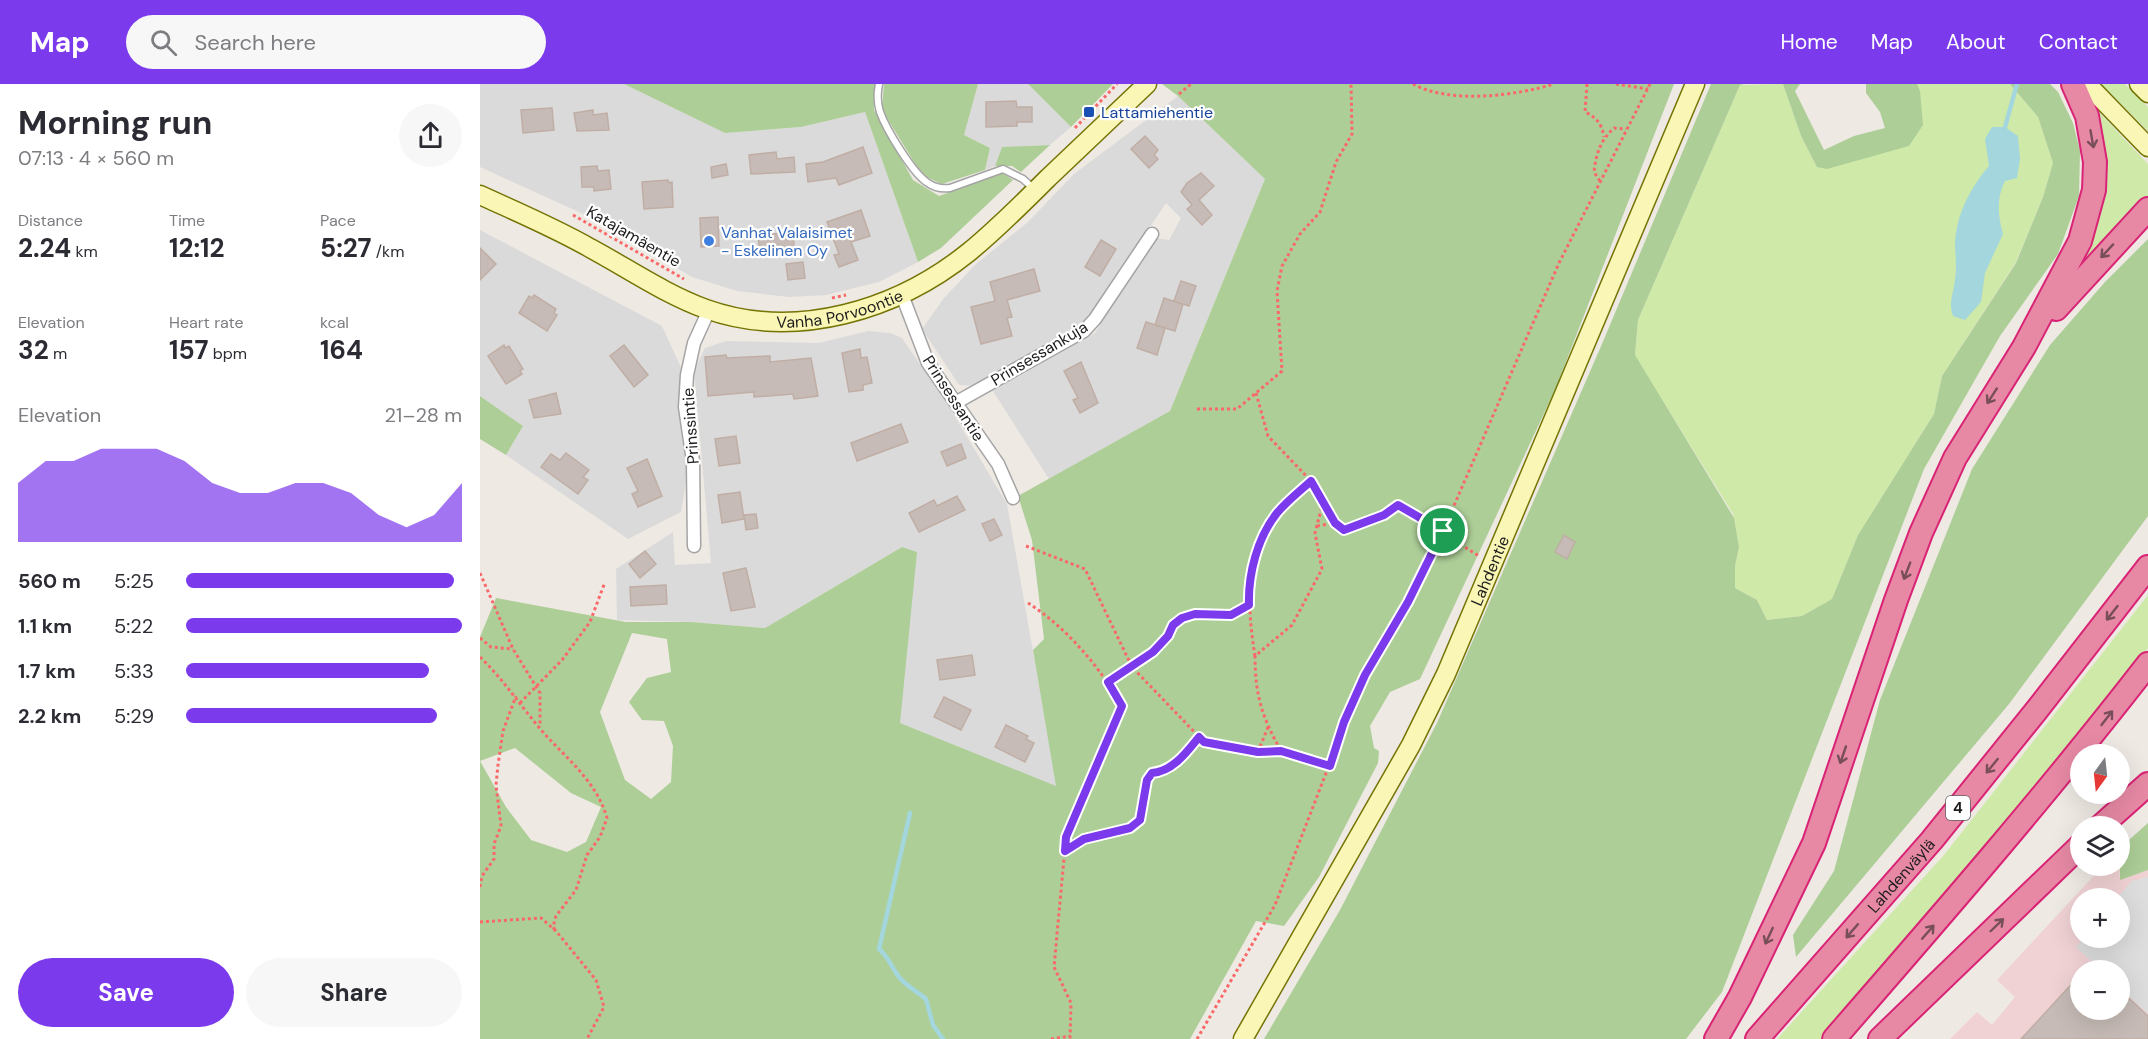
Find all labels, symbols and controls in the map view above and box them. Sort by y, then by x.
search box [126,15,546,69]
text: Map [30,24,90,61]
icon: search [147,26,180,59]
text: Search here [195,28,316,57]
text: Home [1780,28,1838,56]
text: Map [1871,28,1913,56]
text: About [1946,28,2006,56]
text: Contact [2039,28,2118,56]
text: Morning run [18,101,212,144]
place label: Lattamiehentie [1101,102,1213,123]
button: share [399,104,462,167]
marker: Lattamiehentie [1082,105,1096,119]
one-way arrow [2087,129,2098,148]
text: 07:13 · 4 × 560 m [18,145,174,171]
street label: Katajamäentie [583,201,685,272]
text: Distance [18,210,83,231]
text: Time [169,210,205,231]
text: Pace [320,210,356,231]
place label: Vanhat Valaisimet - Eskelinen Oy [721,222,853,261]
text: 2.24 [18,231,71,265]
text: 12:12 [169,231,225,265]
text: 5:27 [320,231,372,265]
marker: Vanhat Valaisimet - Eskelinen Oy [702,234,716,248]
text: km [71,241,98,262]
text: /km [372,241,404,262]
one-way arrow [2100,243,2114,258]
street label: Vanha Porvoontie [776,285,906,333]
text: Elevation [18,312,85,333]
text: Heart rate [169,312,244,333]
text: kcal [320,312,349,333]
street label: Prinsessankuja [987,316,1091,391]
text: 32 [18,333,49,367]
text: 157 [169,333,208,367]
text: 164 [320,333,363,367]
text: m [49,343,67,364]
text: bpm [208,343,247,364]
street label: Prinsessantie [918,351,989,445]
street label: Prinssintie [677,387,704,465]
one-way arrow [1985,387,1997,404]
text: Elevation [18,402,101,428]
text: 21–28 m [384,402,462,428]
pin [1417,505,1468,556]
icon: arrive [1426,514,1459,547]
street label: Lahdentie [1466,533,1514,609]
one-way arrow [1901,561,1912,580]
text: 560 m [18,568,81,594]
text: 5:25 [114,568,154,594]
one-way arrow [2106,605,2119,621]
text: 1.1 km [18,613,72,639]
text: 5:22 [114,613,153,639]
text: 1.7 km [18,658,76,684]
text: 5:33 [114,658,154,684]
text: 2.2 km [18,703,81,729]
text: 5:29 [114,703,154,729]
one-way arrow [2100,710,2113,726]
north arrow [2070,744,2130,804]
map controls [2070,744,2130,1020]
one-way arrow [1837,746,1848,764]
one-way arrow [1985,758,1998,774]
road number: 4 [1946,796,1970,820]
button: layers [2070,816,2130,876]
street label: Lahdenväylä [1863,834,1940,917]
button: + [2070,888,2130,948]
one-way arrow [1990,918,2005,933]
one-way arrow [1845,923,1859,938]
one-way arrow [1921,924,1935,939]
one-way arrow [1763,926,1775,944]
button: Save [18,958,234,1027]
button: Share [246,958,462,1027]
button: − [2070,960,2130,1020]

